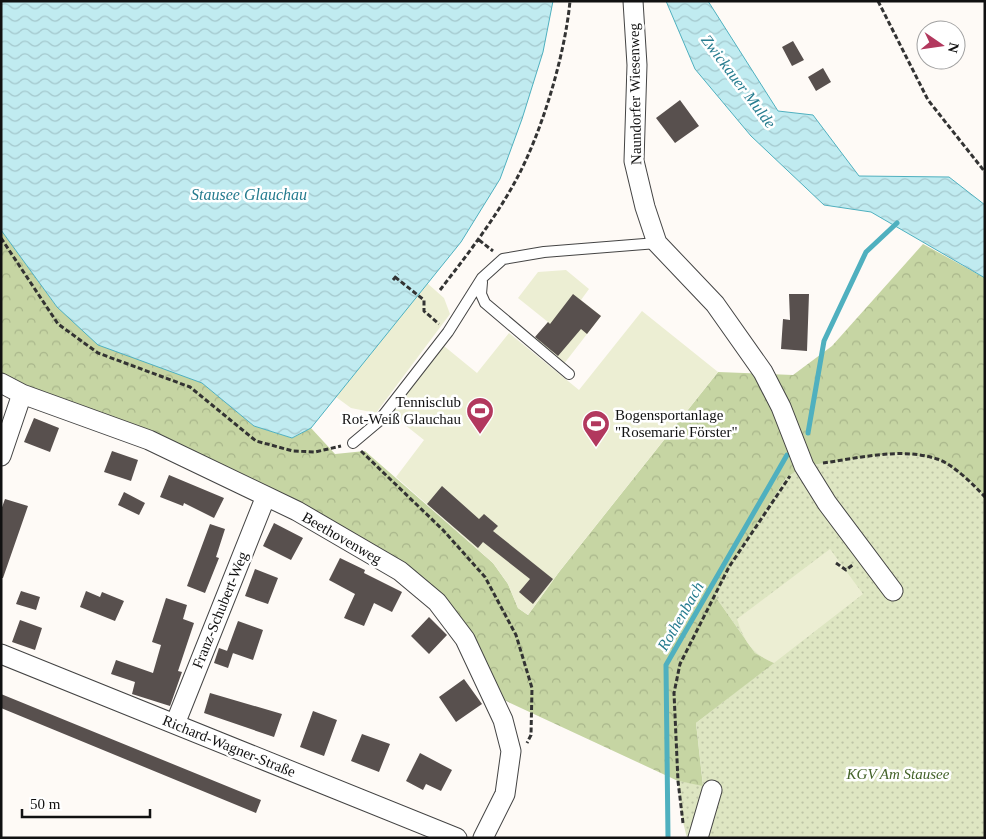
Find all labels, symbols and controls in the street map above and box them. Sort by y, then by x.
north arrow [916,20,966,70]
street label: Naundorfer Wiesenweg [626,22,644,165]
water label: Zwickauer Mulde [698,31,779,131]
text: N [945,41,962,54]
water label: Stausee Glauchau [191,186,307,203]
place label: Tennisclub Rot-Weiß Glauchau [342,394,461,427]
sports icon: Tennisclub Rot-Weiß Glauchau [465,396,495,435]
place label: Bogensportanlage "Rosemarie Förster" [615,407,738,440]
sports icon: Bogensportanlage "Rosemarie Förster" [581,409,611,448]
street label: Beethovenweg [299,509,385,567]
street label: Franz-Schubert-Weg [189,549,251,671]
water label: Rothenbach [653,579,707,654]
street label: Richard-Wagner-Straße [160,712,298,780]
park label: KGV Am Stausee [846,766,950,782]
scale bar [22,786,150,818]
text: 50 m [30,796,61,812]

